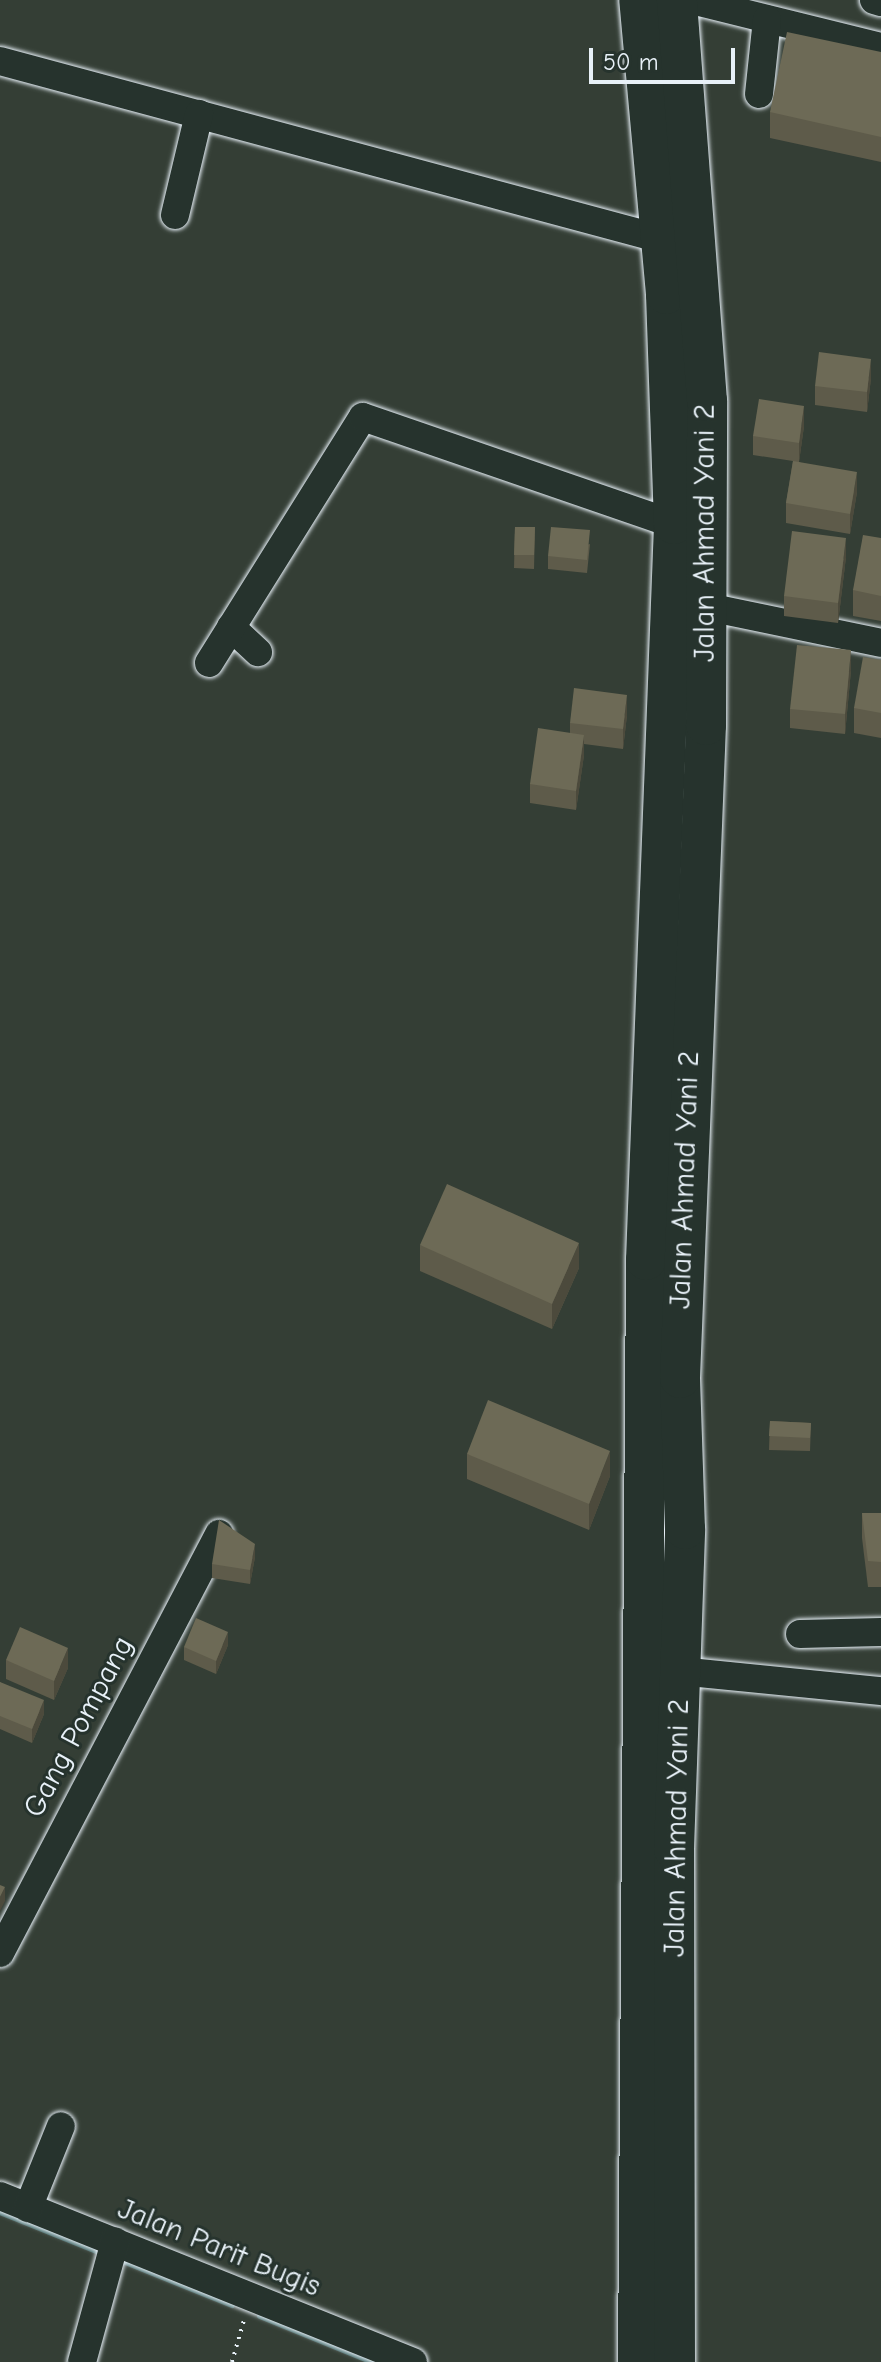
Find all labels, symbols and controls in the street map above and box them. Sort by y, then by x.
scale bar [593,32,739,82]
text: 50 m [603,48,659,76]
street label: Jalan Ahmad Yani 2 [687,404,723,662]
street label: Jalan Ahmad Yani 2 [663,1050,707,1310]
street label: Gang Pompang [16,1630,142,1824]
street label: Jalan Ahmad Yani 2 [657,1699,697,1957]
street label: Jalan Parit Bugis [112,2191,326,2305]

